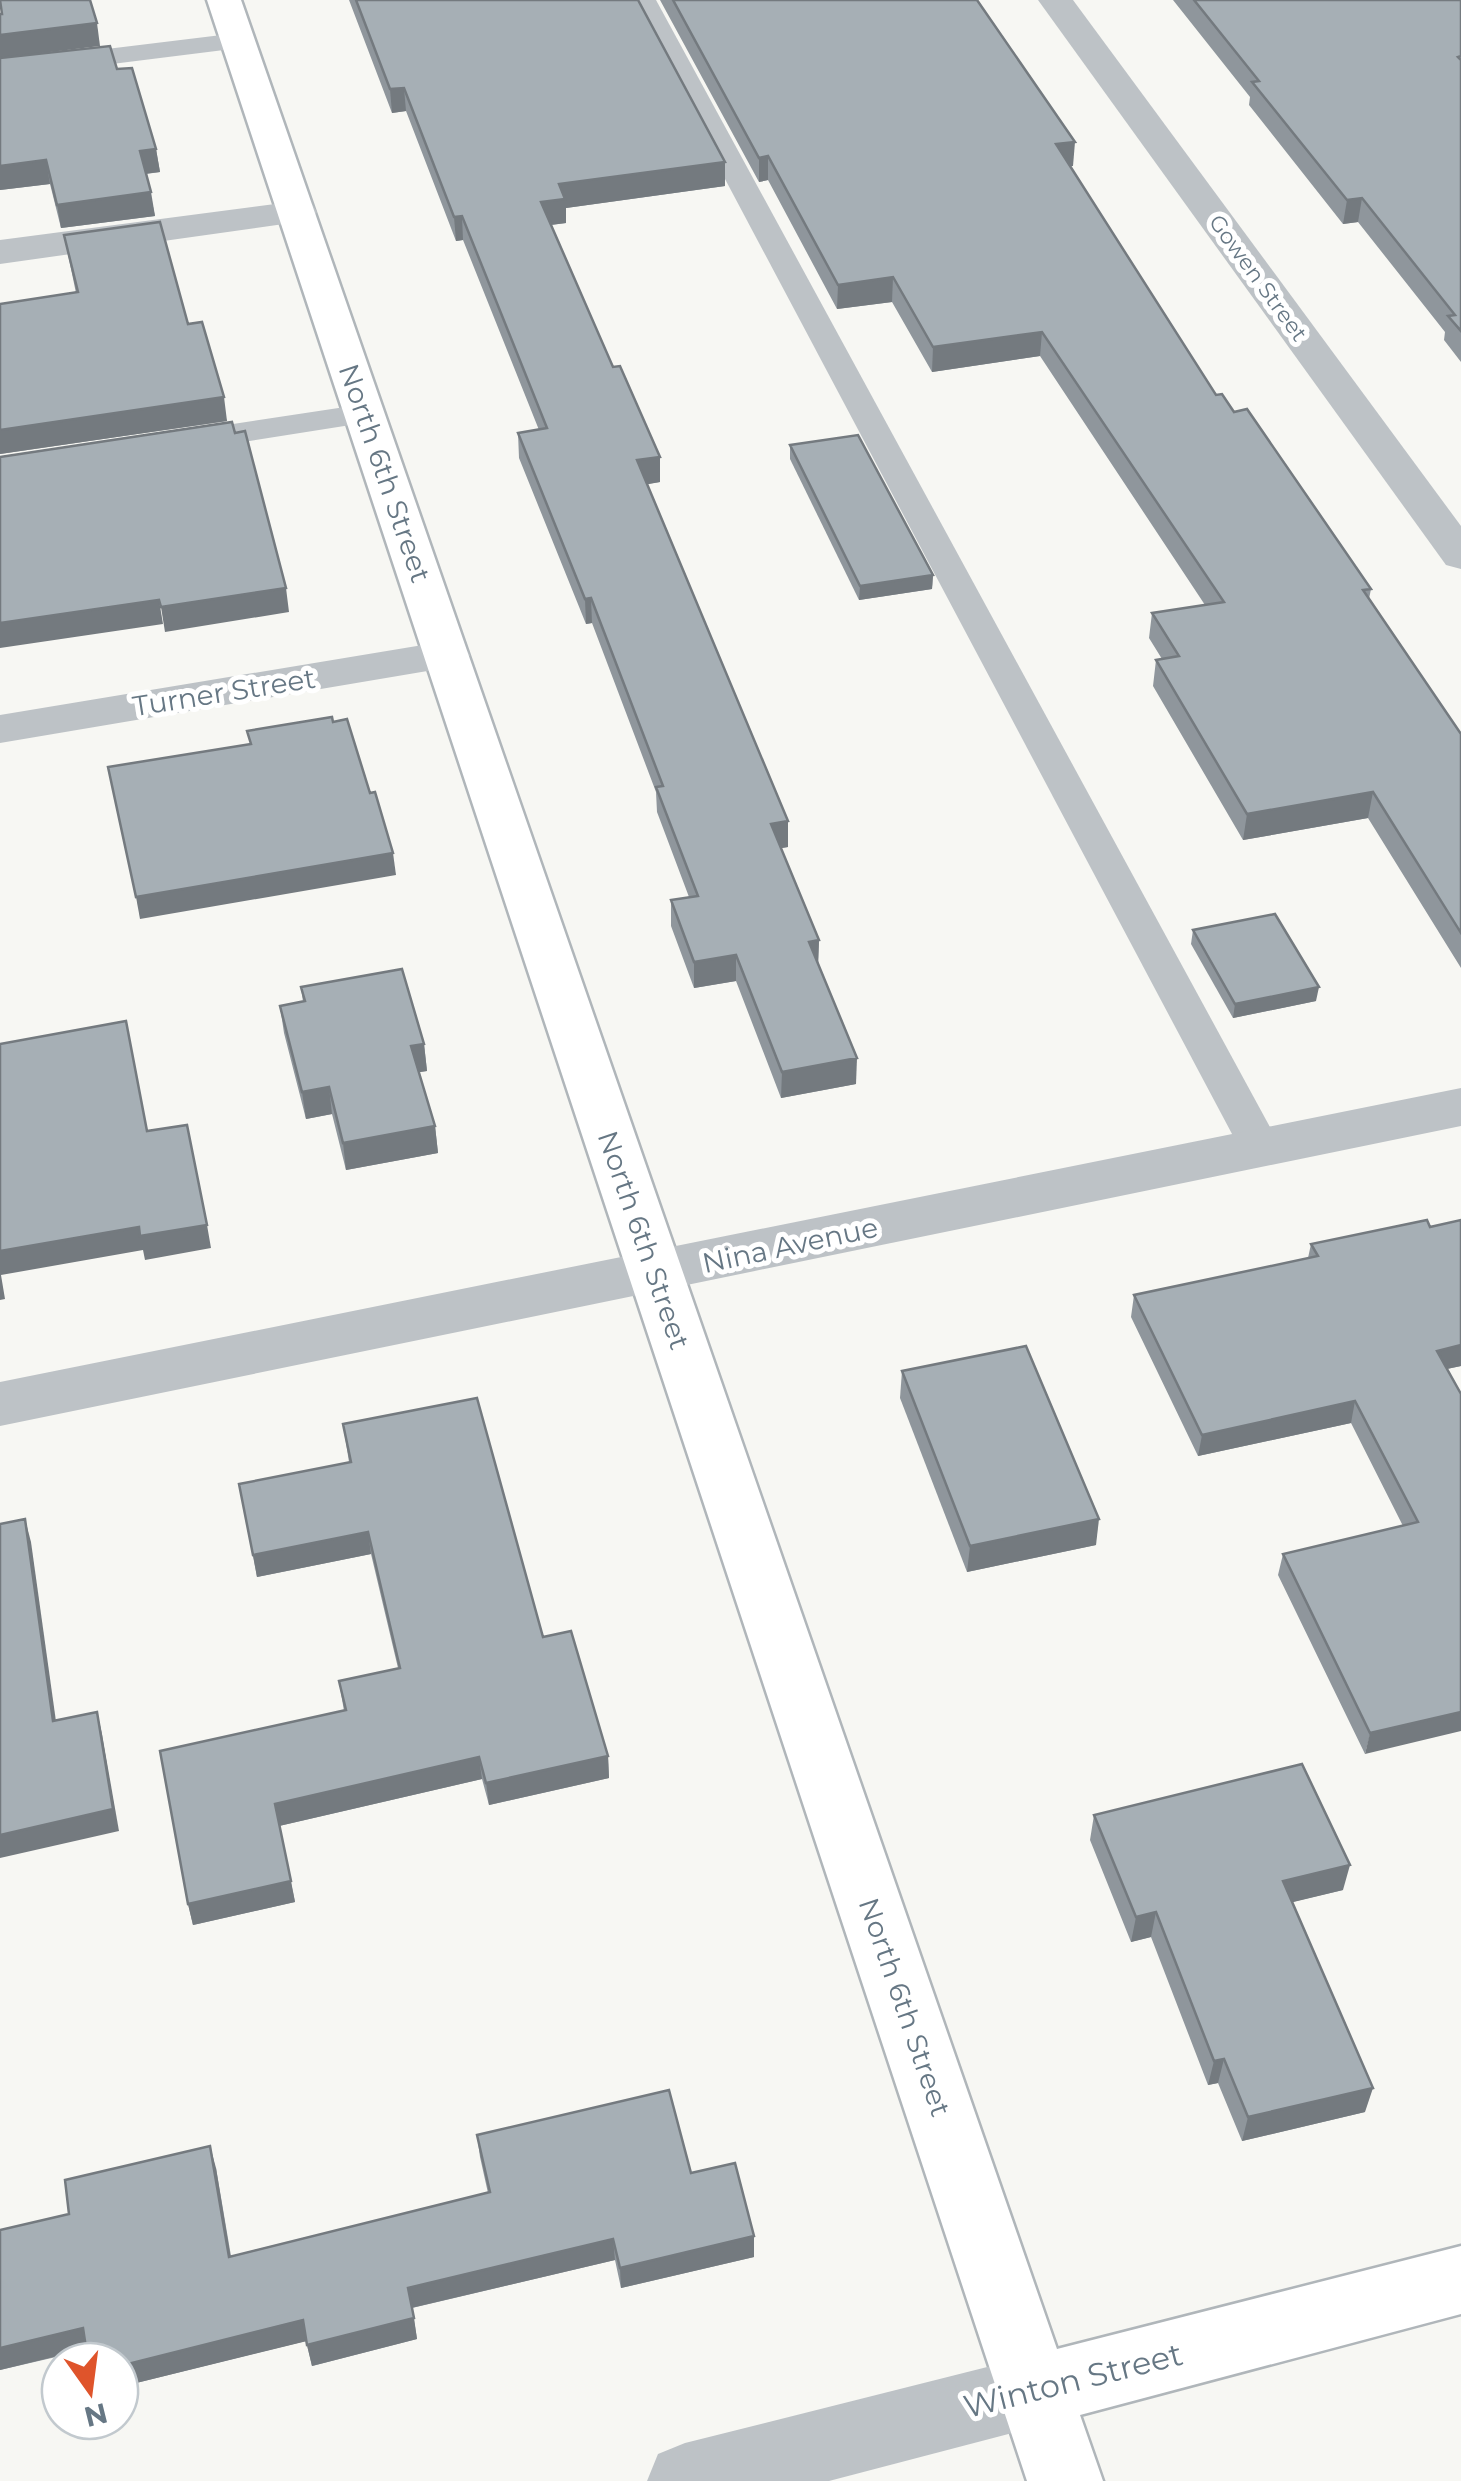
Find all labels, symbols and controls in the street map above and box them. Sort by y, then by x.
street label: Gowen Street [1203,209,1313,347]
street label: North 6th Street [332,359,438,587]
street label: Turner Street [130,661,318,723]
street label: North 6th Street [591,1126,697,1354]
street label: Nina Avenue [699,1210,881,1280]
street label: North 6th Street [852,1893,958,2121]
street label: Winton Street [959,2334,1187,2426]
north arrow [40,2341,140,2441]
text: N [81,2396,111,2434]

